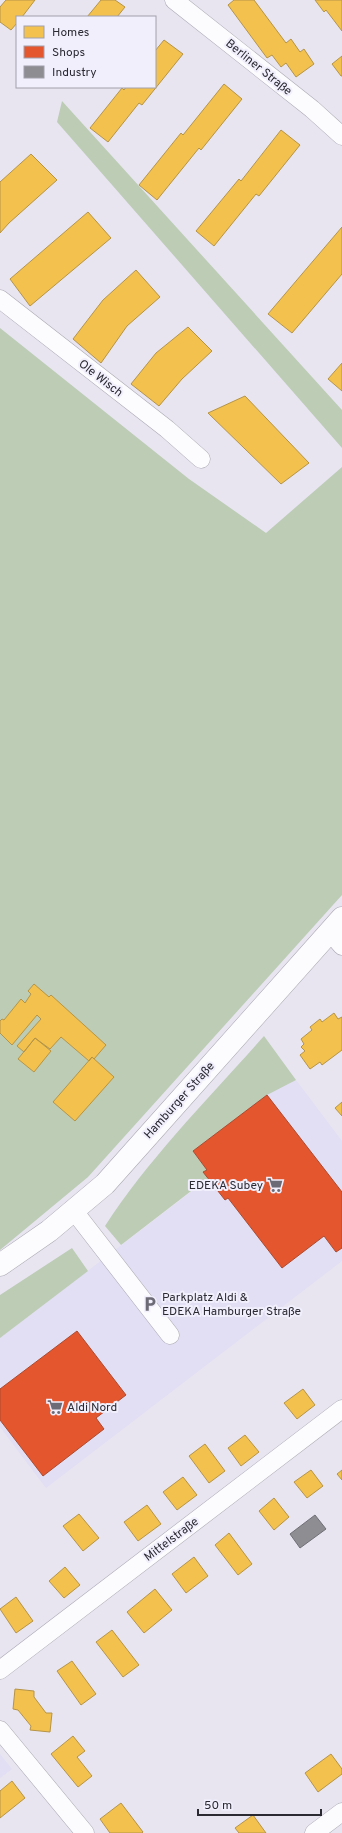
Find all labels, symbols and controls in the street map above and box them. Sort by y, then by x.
legend [16,16,156,88]
text: Homes [52,25,89,41]
street label: Berliner Straße [222,36,295,100]
text: Shops [52,45,85,61]
text: Industry [52,65,97,81]
street label: Ole Wisch [75,356,126,401]
street label: Hamburger Straße [141,1059,219,1143]
supermarket icon: EDEKA Subey [266,1176,284,1194]
place label: EDEKA Subey [189,1178,263,1194]
place label: Parkplatz Aldi & EDEKA Hamburger Straße [162,1290,301,1320]
parking icon: Parkplatz Aldi & EDEKA Hamburger Straße [141,1295,159,1313]
supermarket icon: Aldi Nord [46,1398,64,1416]
place label: Aldi Nord [67,1400,117,1416]
street label: Mittelstraße [141,1514,202,1566]
scale bar [198,1791,321,1817]
text: 50 m [204,1798,232,1814]

